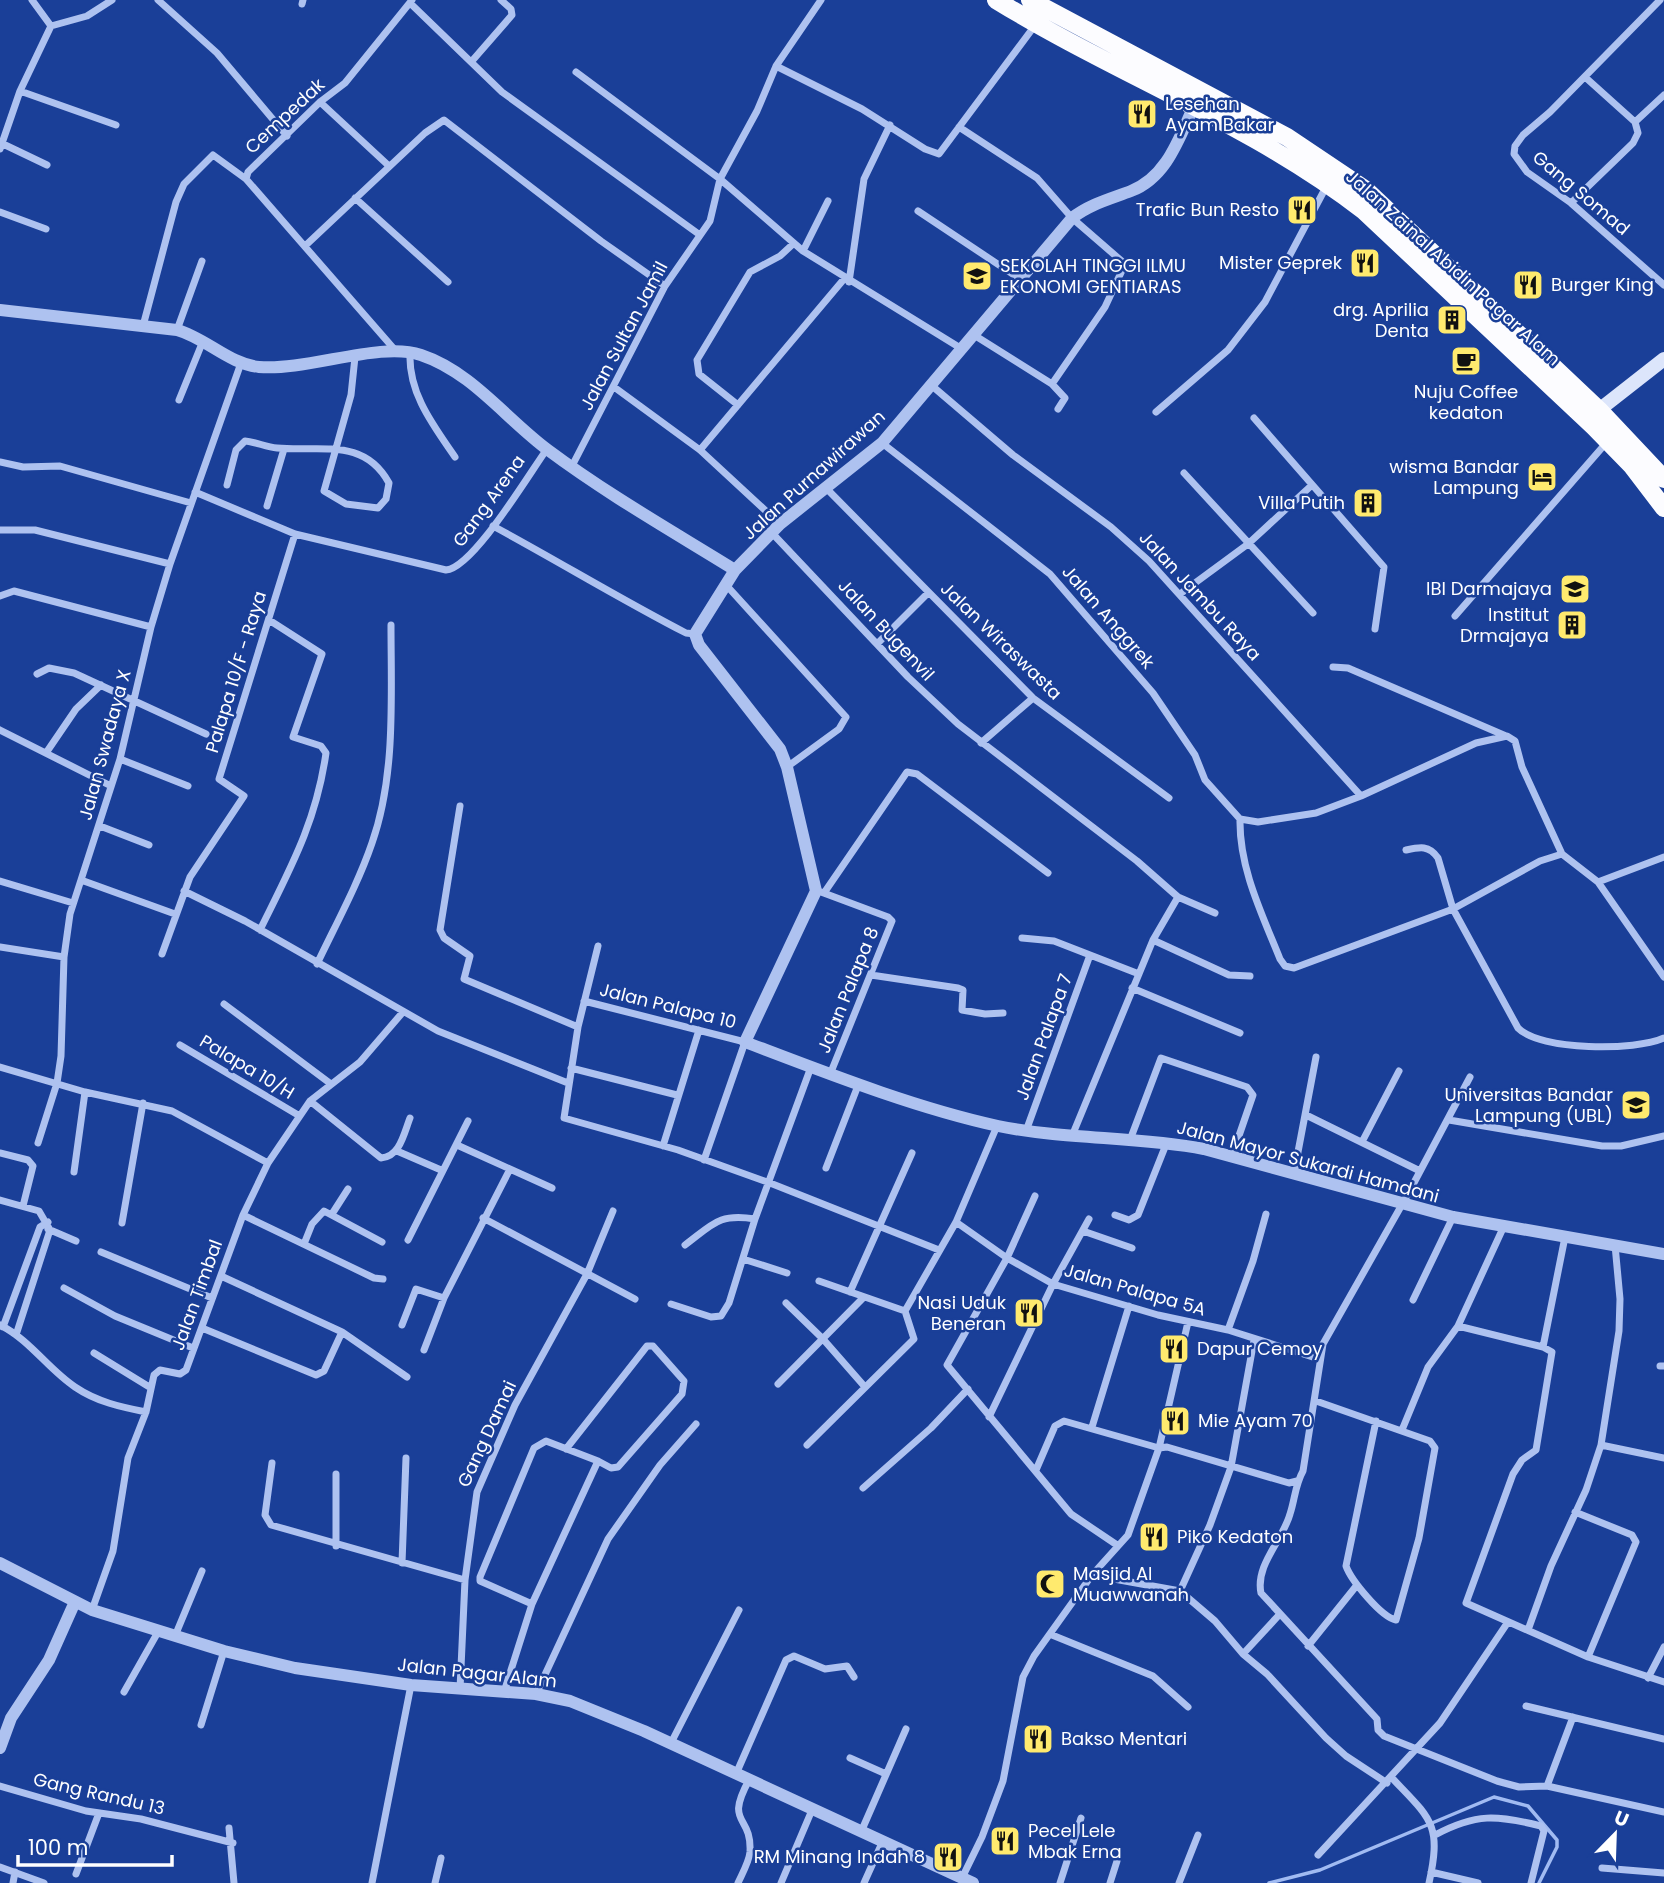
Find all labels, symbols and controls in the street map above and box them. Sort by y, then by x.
street label: Cempedak [239,72,330,159]
place label: Lesehan Ayam Bakar [1165,91,1274,137]
restaurant icon: Lesehan Ayam Bakar [1125,97,1159,131]
street label: Gang Somad [1527,145,1635,241]
street label: Jalan Zainal Abidin Pagar Alam [1340,164,1566,371]
restaurant icon: Trafic Bun Resto [1285,193,1319,227]
place label: Trafic Bun Resto [1136,197,1279,222]
restaurant icon: Mister Geprek [1348,246,1382,280]
place label: Mister Geprek [1219,250,1343,275]
place label: SEKOLAH TINGGI ILMU EKONOMI GENTIARAS [1000,253,1186,299]
street label: Jalan Sultan Jamil [574,257,673,415]
school or university icon: SEKOLAH TINGGI ILMU EKONOMI GENTIARAS [960,259,994,293]
restaurant icon: Burger King [1511,268,1545,302]
place label: Burger King [1551,272,1654,297]
place label: drg. Aprilia Denta [1333,297,1429,343]
building icon: drg. Aprilia Denta [1435,303,1469,337]
cafe icon: Nuju Coffee kedaton [1449,344,1483,378]
place label: Nuju Coffee kedaton [1414,379,1518,425]
street label: Jalan Purnawirawan [737,404,890,545]
street label: Gang Arena [447,450,531,552]
place label: wisma Bandar Lampung [1389,454,1519,500]
hotel icon: wisma Bandar Lampung [1525,460,1559,494]
building icon: Villa Putih [1351,486,1385,520]
place label: Villa Putih [1258,490,1345,515]
street label: Jalan Jambu Raya [1134,525,1267,666]
street label: Jalan Anggrek [1056,560,1161,674]
school or university icon: IBI Darmajaya [1558,572,1592,606]
street label: Jalan Bugenvil [833,573,940,686]
street label: Jalan Wiraswasta [935,576,1068,705]
place label: IBI Darmajaya [1426,576,1552,601]
street label: Palapa 10/F - Raya [199,588,272,756]
place label: Institut Drmajaya [1460,602,1549,648]
building icon: Institut Drmajaya [1555,608,1589,642]
street label: Jalan Swadaya X [72,667,137,823]
street label: Jalan Palapa 8 [811,923,884,1057]
street label: Jalan Palapa 7 [1009,970,1078,1103]
street label: Jalan Palapa 10 [597,976,739,1035]
street label: Palapa 10/H [195,1028,299,1105]
place label: Universitas Bandar Lampung (UBL) [1444,1082,1613,1128]
school or university icon: Universitas Bandar Lampung (UBL) [1619,1088,1653,1122]
street label: Jalan Mayor Sukardi Hamdani [1174,1114,1442,1209]
street label: Jalan Timbal [165,1236,228,1354]
street label: Jalan Palapa 5A [1061,1257,1209,1322]
place label: Nasi Uduk Beneran [917,1290,1007,1336]
restaurant icon: Nasi Uduk Beneran [1012,1296,1046,1330]
restaurant icon: Dapur Cemoy [1157,1332,1191,1366]
place label: Dapur Cemoy [1197,1336,1322,1361]
street label: Gang Damai [451,1377,522,1491]
restaurant icon: Mie Ayam 70 [1158,1404,1192,1438]
place label: Mie Ayam 70 [1198,1408,1313,1433]
restaurant icon: Piko Kedaton [1137,1520,1171,1554]
place label: Piko Kedaton [1177,1524,1293,1549]
place label: Masjid Al Muawwanah [1073,1561,1189,1607]
mosque icon: Masjid Al Muawwanah [1033,1567,1067,1601]
street label: Jalan Pagar Alam [396,1652,558,1693]
restaurant icon: Bakso Mentari [1021,1722,1055,1756]
place label: Bakso Mentari [1061,1726,1187,1751]
street label: Gang Randu 13 [31,1766,167,1821]
north arrow [1580,1799,1650,1869]
text: U [1610,1804,1633,1834]
place label: Pecel Lele Mbak Erna [1028,1818,1122,1864]
scale bar [18,1824,172,1868]
restaurant icon: Pecel Lele Mbak Erna [988,1824,1022,1858]
text: 100 m [28,1833,88,1862]
restaurant icon: RM Minang Indah 8 [931,1840,965,1874]
place label: RM Minang Indah 8 [754,1844,925,1869]

